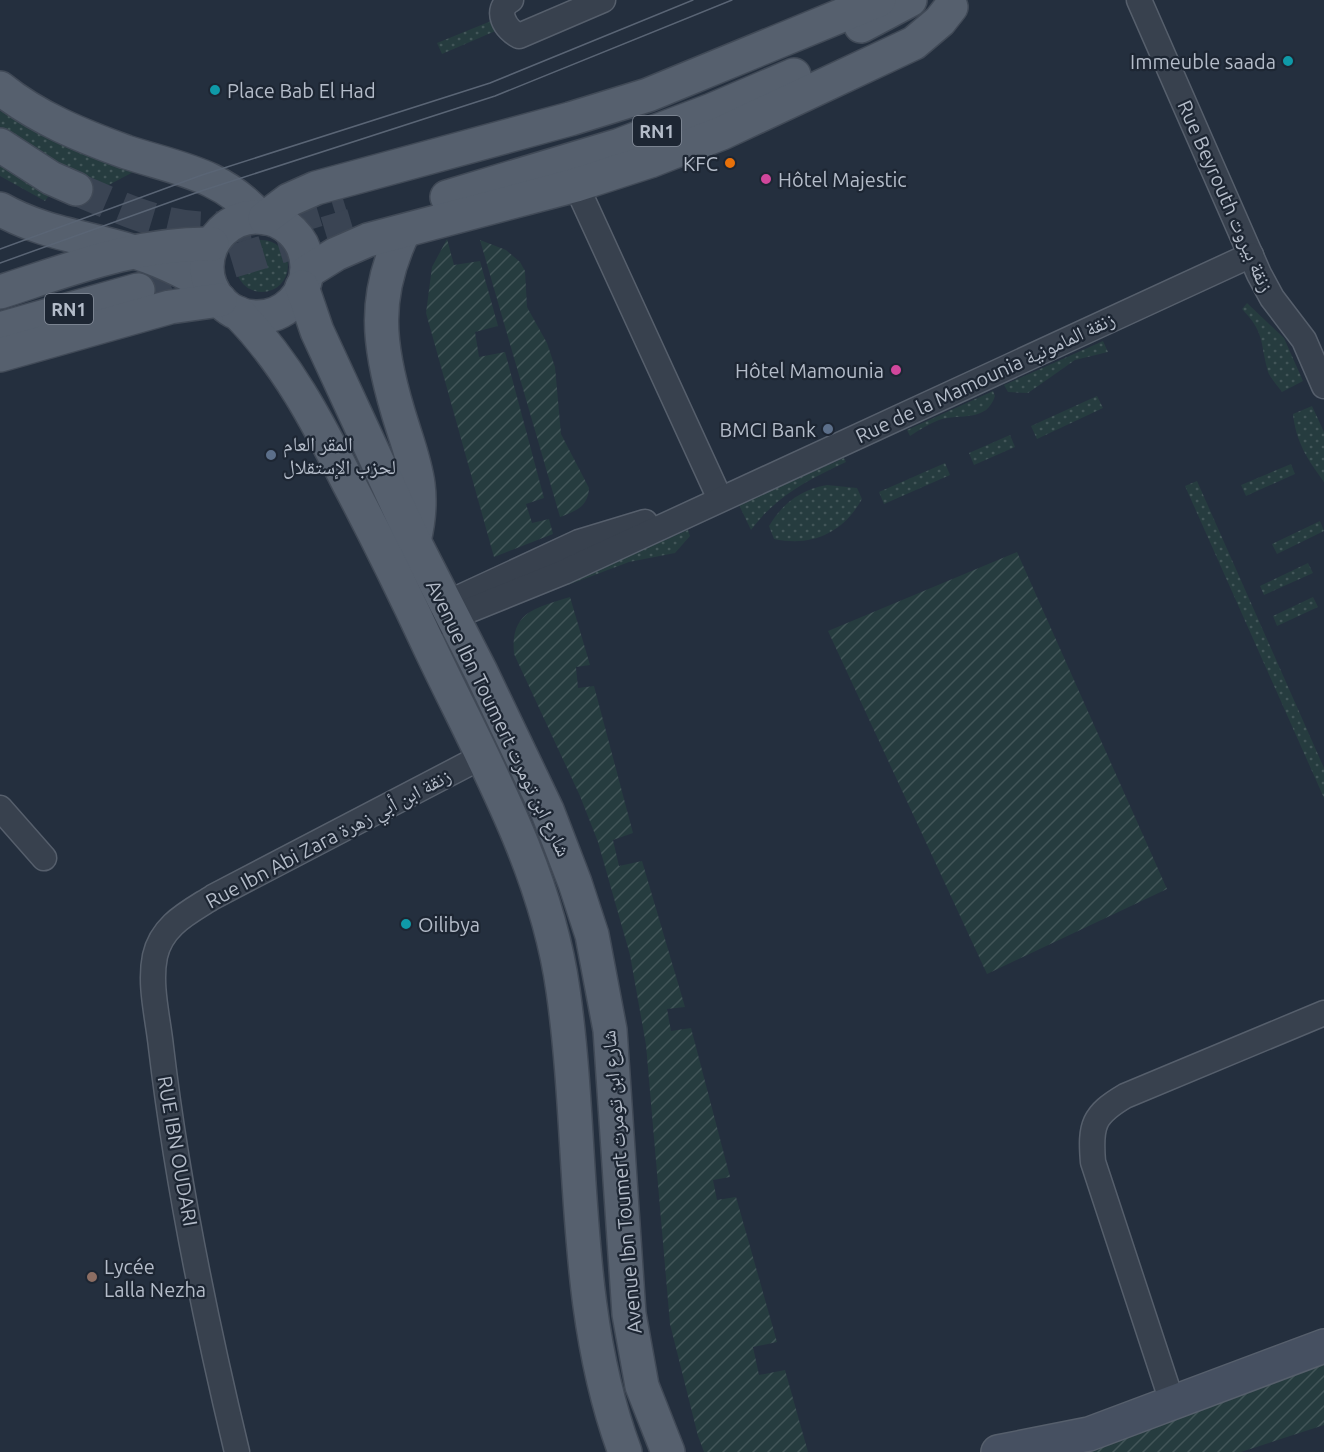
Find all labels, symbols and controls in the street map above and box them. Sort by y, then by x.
place label: Immeuble saada [1130,50,1276,73]
marker: Immeuble saada [1281,54,1295,68]
place label: Place Bab El Had [227,79,376,102]
marker: Place Bab El Had [208,83,222,97]
street label: Rue Beyrouth زنقة بيروت [1173,96,1279,296]
road number: RN1 [633,116,681,146]
place label: KFC [683,152,718,175]
marker: KFC [723,156,737,170]
place label: Hôtel Majestic [778,168,907,191]
marker: Hôtel Majestic [759,172,773,186]
road number: RN1 [45,294,93,324]
street label: Rue de la Mamounia زنقة المامونية [852,307,1118,448]
place label: Hôtel Mamounia [735,359,884,382]
marker: Hôtel Mamounia [889,363,903,377]
place label: BMCI Bank [719,418,816,441]
marker: BMCI Bank [821,422,835,436]
place label: المقر العام لحزب الإستقلال [283,432,396,480]
marker: المقر العام لحزب الإستقلال [264,448,278,462]
street label: Avenue Ibn Toumert شارع ابن تومرت [420,576,576,861]
street label: Rue Ibn Abi Zara زنقة ابن أبي زهرة [201,763,457,917]
place label: Oilibya [418,913,480,936]
marker: Oilibya [399,917,413,931]
street label: Avenue Ibn Toumert شارع ابن تومرت [596,1029,648,1335]
street label: RUE IBN OUDARI [153,1074,203,1228]
place label: Lycée Lalla Nezha [104,1255,206,1301]
marker: Lycée Lalla Nezha [85,1270,99,1284]

